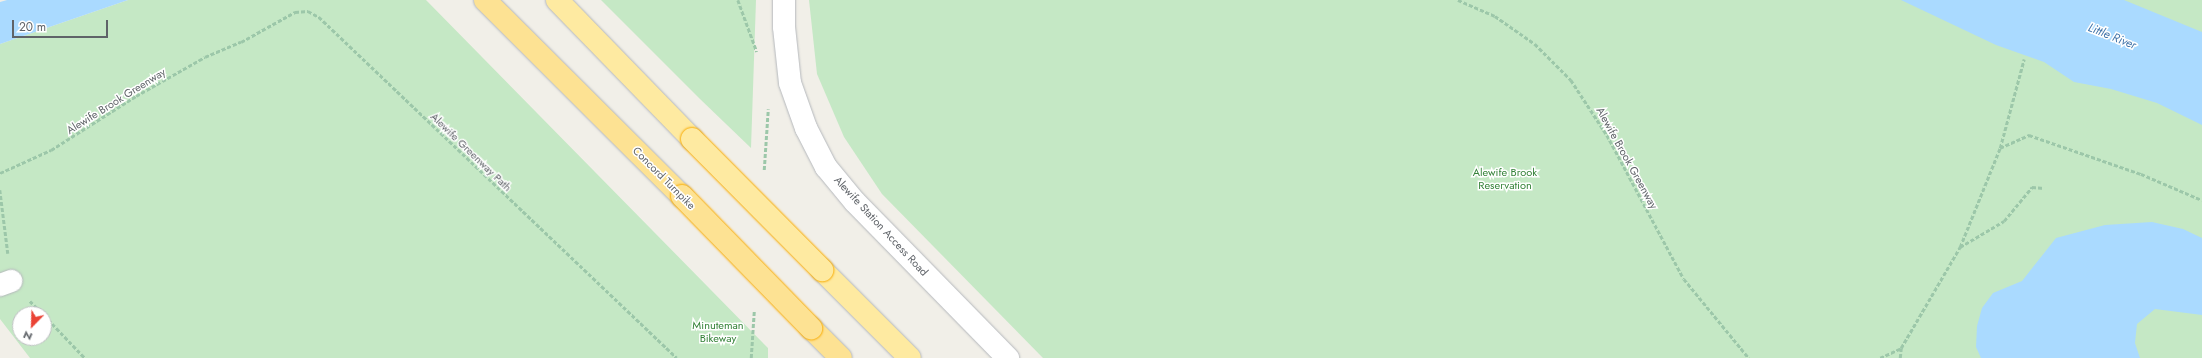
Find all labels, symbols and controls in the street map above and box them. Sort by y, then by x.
scale bar [14,12,110,38]
text: 20 m [19,18,46,36]
water label: Little River [2086,21,2138,53]
street label: Alewife Brook Greenway [64,65,168,137]
street label: Alewife Brook Greenway [1594,105,1660,211]
street label: Alewife Greenway Path [428,110,514,194]
street label: Concord Turnpike [630,144,698,212]
park label: Alewife Brook Reservation [1473,166,1537,192]
street label: Alewife Station Access Road [831,173,931,279]
north arrow [12,306,52,346]
park label: Minuteman Bikeway [692,319,744,345]
text: N [21,327,35,345]

